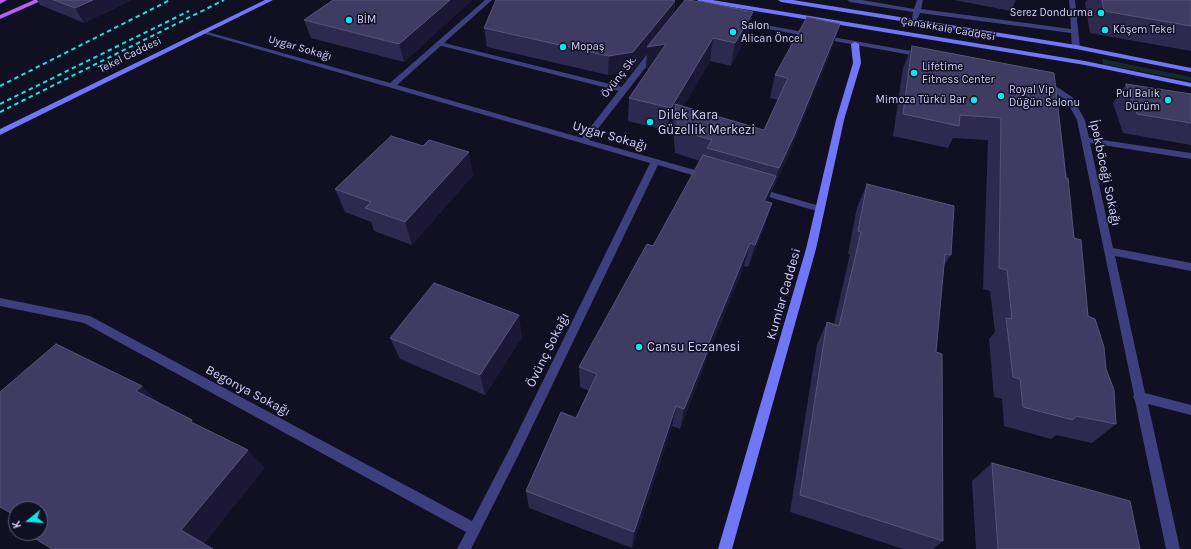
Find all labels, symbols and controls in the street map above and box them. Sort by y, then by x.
place label: Serez Dondurma [1010,6,1093,20]
marker: Serez Dondurma [1096,8,1106,18]
place label: BİM [357,13,376,27]
street label: Çanakkale Caddesi [900,14,996,44]
marker: BİM [344,15,354,25]
place label: Salon Alican Öncel [741,19,803,45]
place label: Köşem Tekel [1113,23,1175,37]
marker: Köşem Tekel [1100,25,1110,35]
marker: Salon Alican Öncel [728,27,738,37]
street label: Uygar Sokağı [267,33,333,63]
street label: Tekel Caddesi [96,34,164,76]
place label: Mopaş [571,40,605,54]
marker: Mopaş [558,42,568,52]
street label: Övünç Sk. [599,54,639,100]
place label: Lifetime Fitness Center [922,60,994,86]
marker: Lifetime Fitness Center [909,68,919,78]
place label: Royal Vip Düğün Salonu [1009,83,1080,109]
place label: Pul Balık Dürüm [1116,87,1160,113]
marker: Royal Vip Düğün Salonu [996,91,1006,101]
place label: Mimoza Türkü Bar [875,93,966,107]
marker: Mimoza Türkü Bar [969,95,979,105]
marker: Pul Balık Dürüm [1163,95,1173,105]
place label: Dilek Kara Güzellik Merkezi [658,107,755,138]
marker: Dilek Kara Güzellik Merkezi [645,117,655,127]
street label: Uygar Sokağı [571,118,649,154]
street label: İpekböceği Sokağı [1086,118,1124,228]
street label: Kumlar Caddesi [763,246,805,342]
street label: Övünç Sokağı [523,310,573,390]
place label: Cansu Eczanesi [647,339,740,355]
marker: Cansu Eczanesi [634,342,644,352]
street label: Begonya Sokağı [203,362,293,420]
north arrow [8,501,48,541]
text: K [10,519,24,530]

